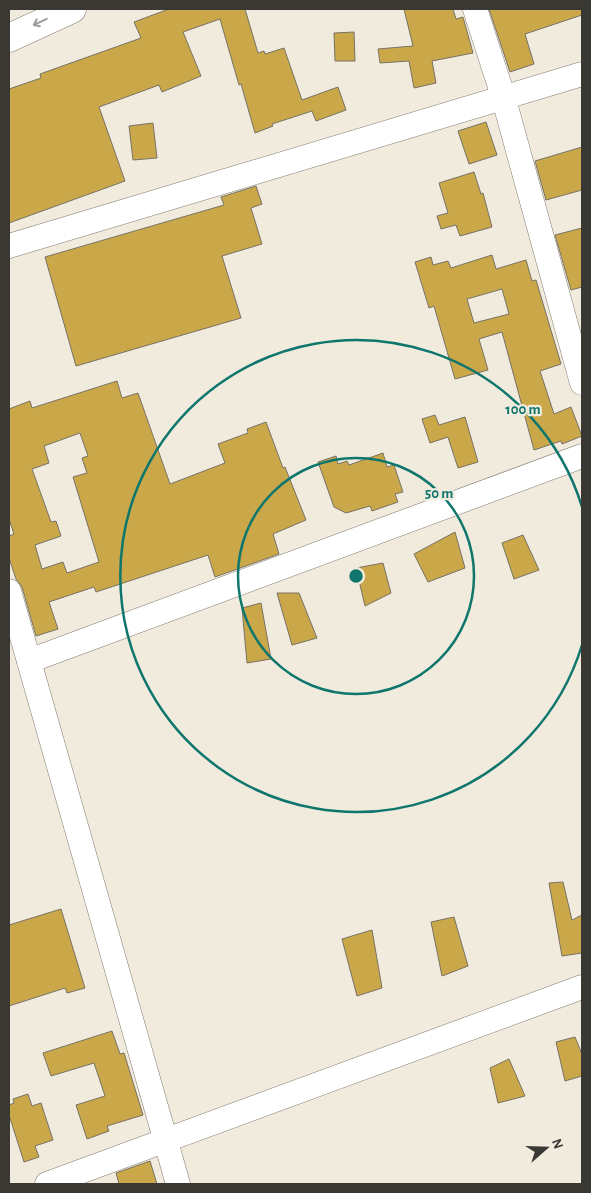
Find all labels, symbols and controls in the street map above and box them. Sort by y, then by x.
one-way arrow [33,18,48,28]
text: 100 m [505,402,541,417]
text: 50 m [425,486,453,501]
centre of rings [347,567,365,585]
north arrow [521,1123,571,1173]
text: N [549,1137,566,1151]

